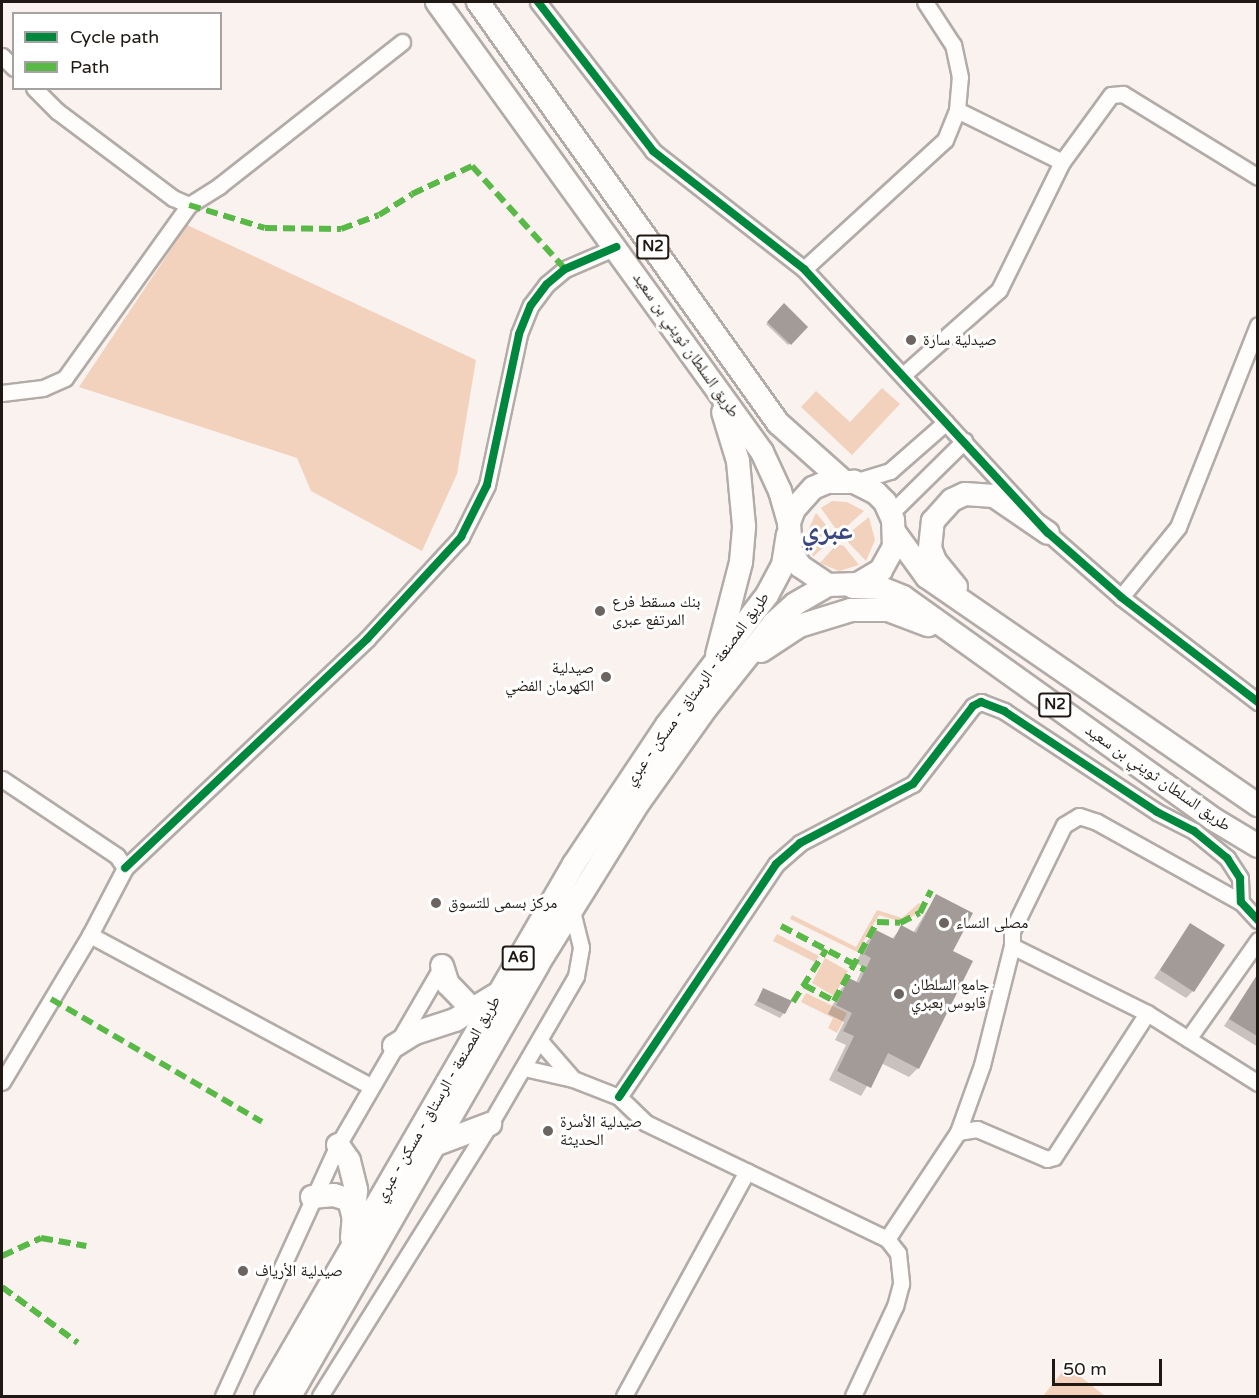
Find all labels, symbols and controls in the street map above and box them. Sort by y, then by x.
legend [12,12,222,90]
text: Cycle path [70,26,159,48]
text: Path [70,56,109,78]
road number: N2 [635,235,671,259]
street label: طريق السلطان ثويني بن سعيد [629,269,743,421]
place label: صيدلية سارة [923,330,997,350]
marker: صيدلية سارة [904,333,918,347]
district label: عبري [801,513,853,547]
street label: طريق المصنعة - الرستاق - مسكن - عبري [620,589,774,789]
place label: بنك مسقط فرع المرتفع عبرى [612,592,701,630]
marker: بنك مسقط فرع المرتفع عبرى [593,604,607,618]
place label: صيدلية الكهرمان الفضي [505,658,594,696]
marker: صيدلية الكهرمان الفضي [599,670,613,684]
road number: N2 [1037,693,1073,717]
street label: طريق السلطان ثويني بن سعيد [1082,721,1234,835]
place label: مركز بسمى للتسوق [448,893,557,913]
marker: مركز بسمى للتسوق [429,896,443,910]
place label: مصلى النساء [956,913,1028,933]
marker: مصلى النساء [937,916,951,930]
road number: A6 [502,946,534,970]
place label: جامع السلطان قابوس بعبري [911,975,990,1013]
marker: جامع السلطان قابوس بعبري [892,987,906,1001]
street label: طريق المصنعة - الرستاق - مسكن - عبري [371,993,505,1205]
place label: صيدلية الأسرة الحديثة [560,1112,642,1150]
marker: صيدلية الأسرة الحديثة [541,1124,555,1138]
place label: صيدلية الأرياف [255,1261,343,1281]
marker: صيدلية الأرياف [236,1264,250,1278]
scale bar [1055,1347,1164,1385]
text: 50 m [1063,1358,1107,1380]

